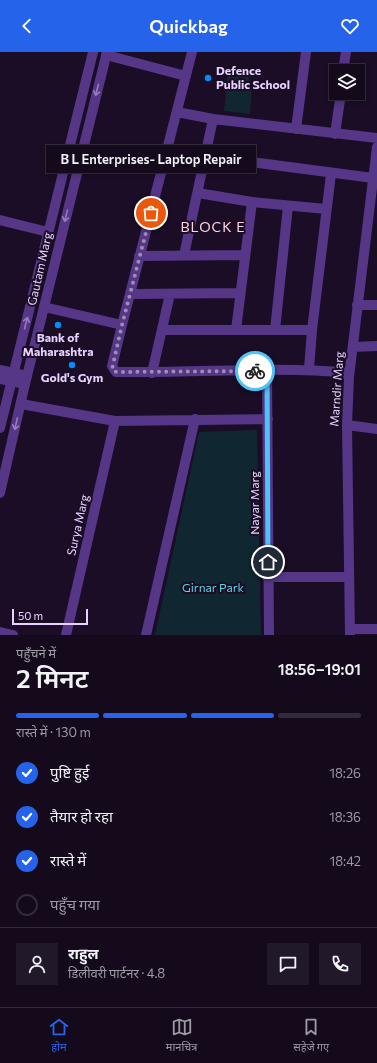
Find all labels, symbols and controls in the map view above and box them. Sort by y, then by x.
icon: back [16,15,38,37]
text: Quickbag [149,15,228,37]
icon: heart [339,15,361,37]
place label: Defence Public School [216,63,290,91]
map controls [329,64,365,100]
button: layers [329,64,365,100]
marker: Defence Public School [203,73,213,83]
one-way arrow [93,83,100,96]
callout: B L Enterprises- Laptop Repair [46,145,256,173]
text: B L Enterprises- Laptop Repair [60,151,242,167]
pin [134,196,168,230]
icon: bag [140,202,162,224]
one-way arrow [62,209,69,222]
district label: BLOCK E [180,218,246,235]
street label: Gautam Marg [24,230,54,307]
one-way arrow [23,316,30,329]
marker: Bank of Maharashtra [53,320,63,330]
place label: Bank of Maharashtra [23,330,93,358]
street label: Marndir Marg [326,350,346,427]
courier [235,351,275,391]
marker: Gold's Gym [67,360,77,370]
icon: bike [244,360,266,382]
place label: Gold's Gym [41,370,103,384]
one-way arrow [11,417,19,430]
street label: Nayar Marg [247,471,261,535]
street label: Surya Marg [63,492,91,557]
pin [251,545,285,579]
icon: home [257,551,279,573]
park label: Girnar Park [182,580,245,594]
scale bar [12,607,88,626]
text: 50 m [18,609,43,622]
text: पहुँचने में [16,645,56,661]
text: 18:56–19:01 [278,660,361,678]
text: 2 मिनट [16,662,88,693]
text: रास्ते में · 130 m [16,724,91,740]
icon: check [16,762,38,784]
text: पुष्टि हुई [50,763,89,781]
text: 18:26 [329,765,361,781]
icon: check [16,806,38,828]
text: तैयार हो रहा [50,807,113,825]
text: 18:36 [329,809,361,825]
icon: check [16,850,38,872]
text: रास्ते में [50,851,86,869]
text: 18:42 [330,853,361,869]
text: पहुँच गया [50,895,100,913]
button: person [16,943,58,985]
button: chat [267,943,309,985]
button: phone [319,943,361,985]
text: राहुल [68,944,99,962]
text: डिलीवरी पार्टनर · 4.8 [68,965,165,981]
tab: होम [48,1016,70,1055]
tab: मानचित्र [166,1016,197,1055]
tab: सहेजे गए [293,1016,329,1055]

